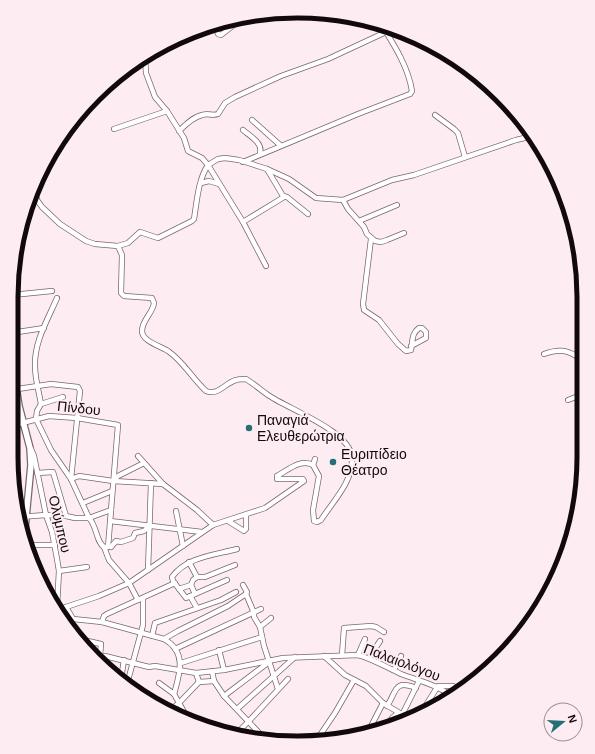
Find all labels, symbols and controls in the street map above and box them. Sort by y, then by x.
street label: Πίνδου [57,398,101,418]
place label: Παναγιά Ελευθερώτρια [257,412,345,444]
marker: Παναγιά Ελευθερώτρια [244,423,254,433]
place label: Ευριπίδειο Θέατρο [341,446,407,478]
marker: Ευριπίδειο Θέατρο [328,457,338,467]
street label: Ολύμπου [46,494,74,554]
street label: Παλαιολόγου [361,640,443,684]
north arrow [543,702,583,742]
text: N [566,713,579,725]

